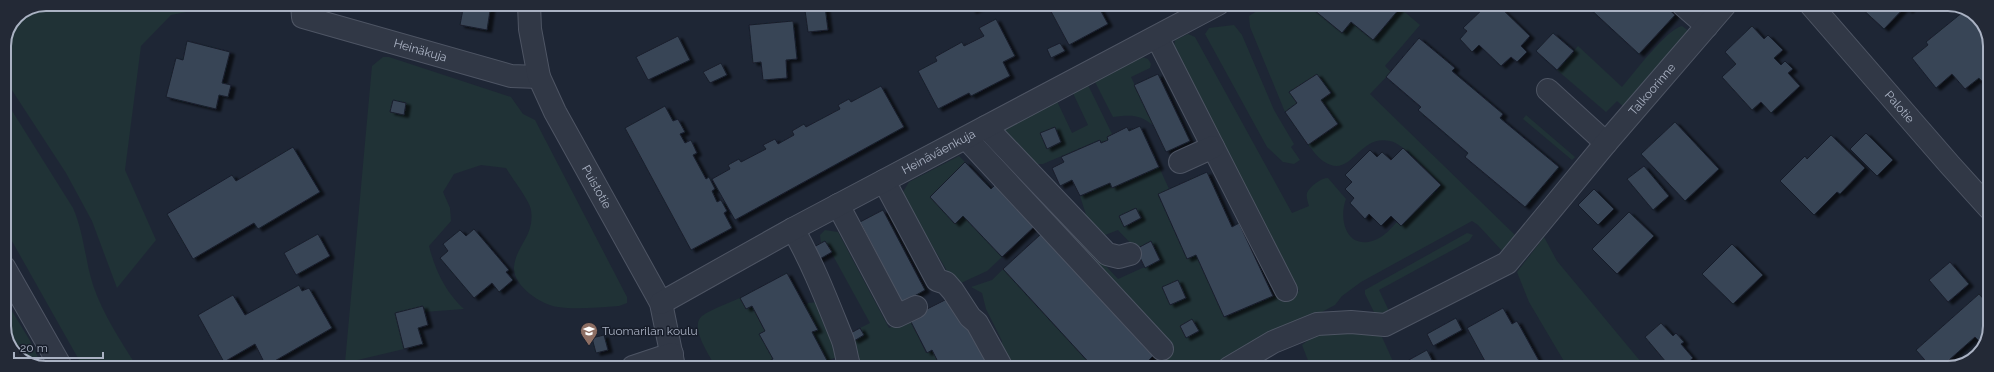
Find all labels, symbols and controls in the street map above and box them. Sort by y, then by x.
street label: Heinäkuja [392,36,449,64]
street label: Talkoorinne [1626,61,1678,118]
street label: Palotie [1882,88,1917,126]
street label: Heinäväenkuja [899,127,978,177]
street label: Puistotie [579,163,614,211]
school or university icon: Tuomarilan koulu [579,321,599,346]
place label: Tuomarilan koulu [602,324,698,338]
scale bar [14,334,103,360]
text: 20 m [20,341,48,355]

